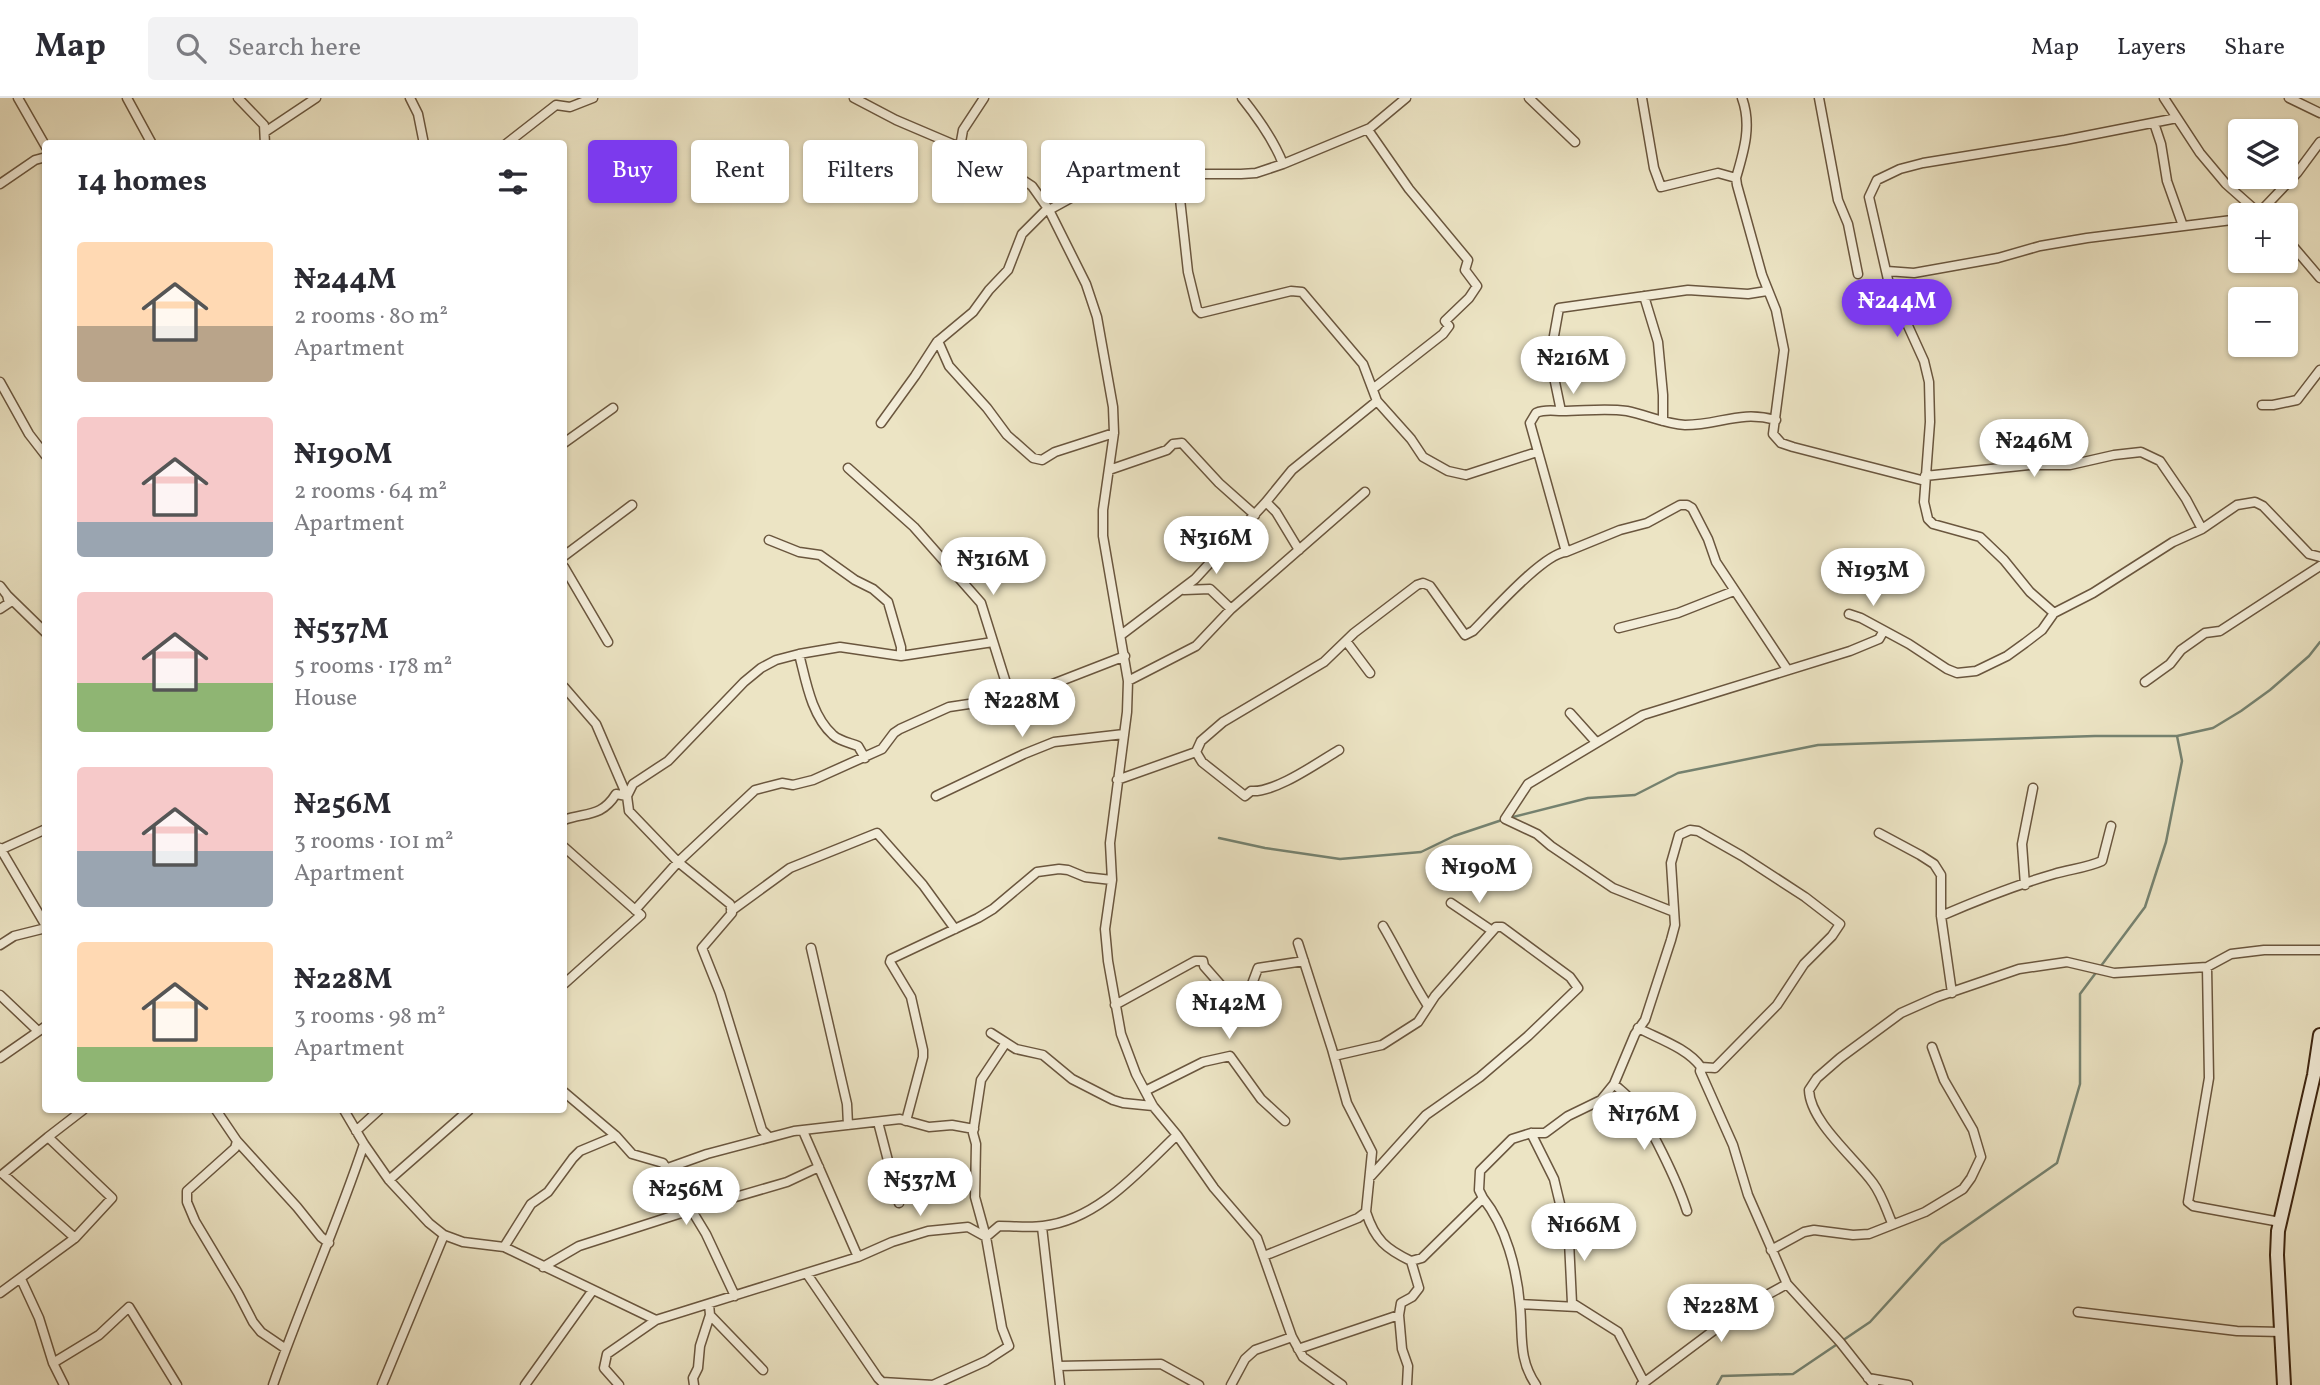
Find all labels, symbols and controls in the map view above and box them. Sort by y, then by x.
search box [148,17,638,80]
text: Map [35,25,106,71]
icon: search [172,29,210,67]
text: Search here [228,30,361,66]
text: Map [2031,31,2079,65]
text: Layers [2117,31,2186,65]
text: Share [2224,31,2285,65]
map controls [2228,119,2298,357]
button: layers [2228,119,2298,189]
chip: Buy [588,140,677,203]
chip: Rent [691,140,789,203]
chip: Filters [803,140,918,203]
chip: New [932,140,1027,203]
chip: Apartment [1041,140,1205,203]
text: 14 homes [77,161,207,203]
icon: filters [494,163,532,201]
button: + [2228,203,2298,273]
text: ₦244M [294,259,396,301]
icon: home [133,270,217,354]
pin: ₦244M [1848,280,1946,339]
text: ₦244M [1858,286,1936,318]
button: − [2228,287,2298,357]
text: 2 rooms · 80 m² [294,301,448,333]
text: Apartment [294,333,405,365]
pin: ₦216M [1524,336,1622,396]
text: ₦216M [1537,343,1609,375]
pin: ₦246M [1985,420,2083,479]
text: ₦246M [1995,426,2073,458]
text: ₦190M [294,434,392,476]
icon: home [133,445,217,529]
text: 2 rooms · 64 m² [294,476,447,508]
text: Apartment [294,508,405,540]
pin: ₦316M [1167,517,1265,576]
text: ₦316M [1180,523,1252,555]
pin: ₦316M [944,538,1042,597]
text: ₦316M [957,544,1029,576]
pin: ₦193M [1824,548,1922,608]
text: ₦193M [1837,555,1909,587]
text: ₦537M [294,609,389,651]
icon: home [133,620,217,704]
text: 5 rooms · 178 m² [294,651,452,683]
pin: ₦228M [973,680,1071,739]
text: House [294,683,357,715]
text: ₦228M [984,686,1060,718]
text: ₦256M [294,784,391,826]
icon: home [133,795,217,879]
text: 3 rooms · 101 m² [294,826,454,858]
pin: ₦190M [1430,846,1528,905]
text: ₦190M [1441,852,1517,884]
text: Apartment [294,858,405,890]
text: ₦228M [294,959,392,1001]
icon: home [133,970,217,1054]
pin: ₦142M [1180,982,1278,1041]
text: ₦142M [1192,988,1266,1020]
text: 3 rooms · 98 m² [294,1001,446,1033]
text: Apartment [294,1033,405,1065]
pin: ₦176M [1595,1093,1693,1152]
text: ₦176M [1608,1099,1680,1131]
pin: ₦537M [871,1158,969,1218]
text: ₦537M [884,1165,956,1197]
pin: ₦256M [637,1168,735,1227]
text: ₦256M [649,1174,723,1206]
pin: ₦166M [1535,1204,1633,1263]
text: ₦166M [1547,1210,1621,1242]
pin: ₦228M [1672,1284,1770,1344]
text: ₦228M [1683,1291,1759,1323]

